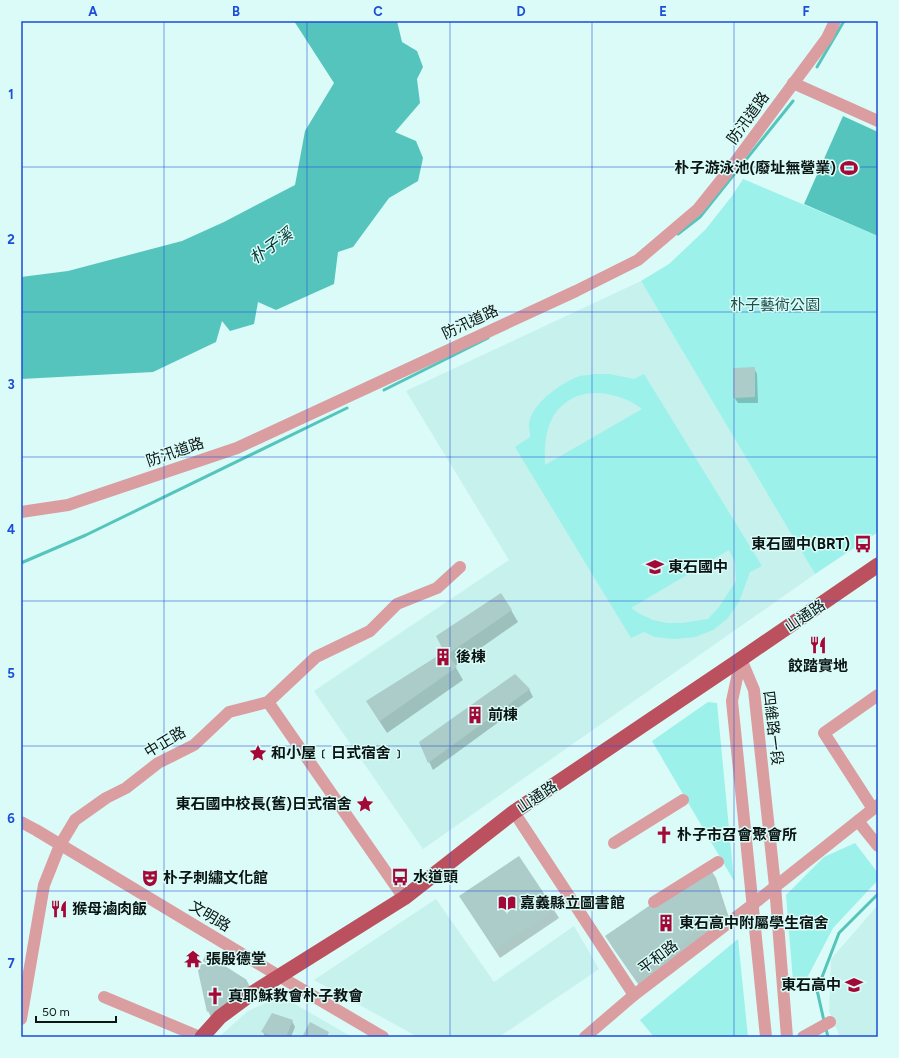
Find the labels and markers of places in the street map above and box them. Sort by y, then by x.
sports icon: 朴子游泳池(廢址無營業) [839,158,859,178]
place label: 朴子游泳池(廢址無營業) [675,159,836,177]
bus stop icon: 東石國中(BRT) [853,534,873,554]
place label: 東石國中(BRT) [751,535,850,553]
school or university icon: 東石國中 [645,557,665,577]
place label: 東石國中 [668,558,728,576]
restaurant icon: 餃踏實地 [808,635,828,655]
building icon: 後棟 [433,647,453,667]
place label: 後棟 [456,648,486,666]
place label: 餃踏實地 [788,657,848,675]
building icon: 前棟 [465,705,485,725]
place label: 前棟 [488,706,518,724]
place icon: 和小屋﹝日式宿舍﹞ [248,743,268,763]
place label: 和小屋﹝日式宿舍﹞ [271,744,406,762]
place icon: 東石國中校長(舊)日式宿舍 [355,794,375,814]
place label: 東石國中校長(舊)日式宿舍 [176,795,352,813]
church icon: 朴子市召會聚會所 [654,825,674,845]
place label: 朴子市召會聚會所 [677,826,797,844]
bus stop icon: 水道頭 [390,867,410,887]
theatre icon: 朴子刺繡文化館 [140,868,160,888]
place label: 水道頭 [413,868,458,886]
place label: 朴子刺繡文化館 [163,869,268,887]
library icon: 嘉義縣立圖書館 [497,893,517,913]
place label: 嘉義縣立圖書館 [520,894,625,912]
restaurant icon: 猴母滷肉飯 [49,899,69,919]
place label: 猴母滷肉飯 [72,900,147,918]
building icon: 東石高中附屬學生宿舍 [656,913,676,933]
place label: 東石高中附屬學生宿舍 [679,914,829,932]
temple icon: 張殷德堂 [183,949,203,969]
place label: 張殷德堂 [206,950,266,968]
school or university icon: 東石高中 [844,975,864,995]
place label: 東石高中 [781,976,841,994]
church icon: 真耶穌教會朴子教會 [205,986,225,1006]
place label: 真耶穌教會朴子教會 [228,987,363,1005]

